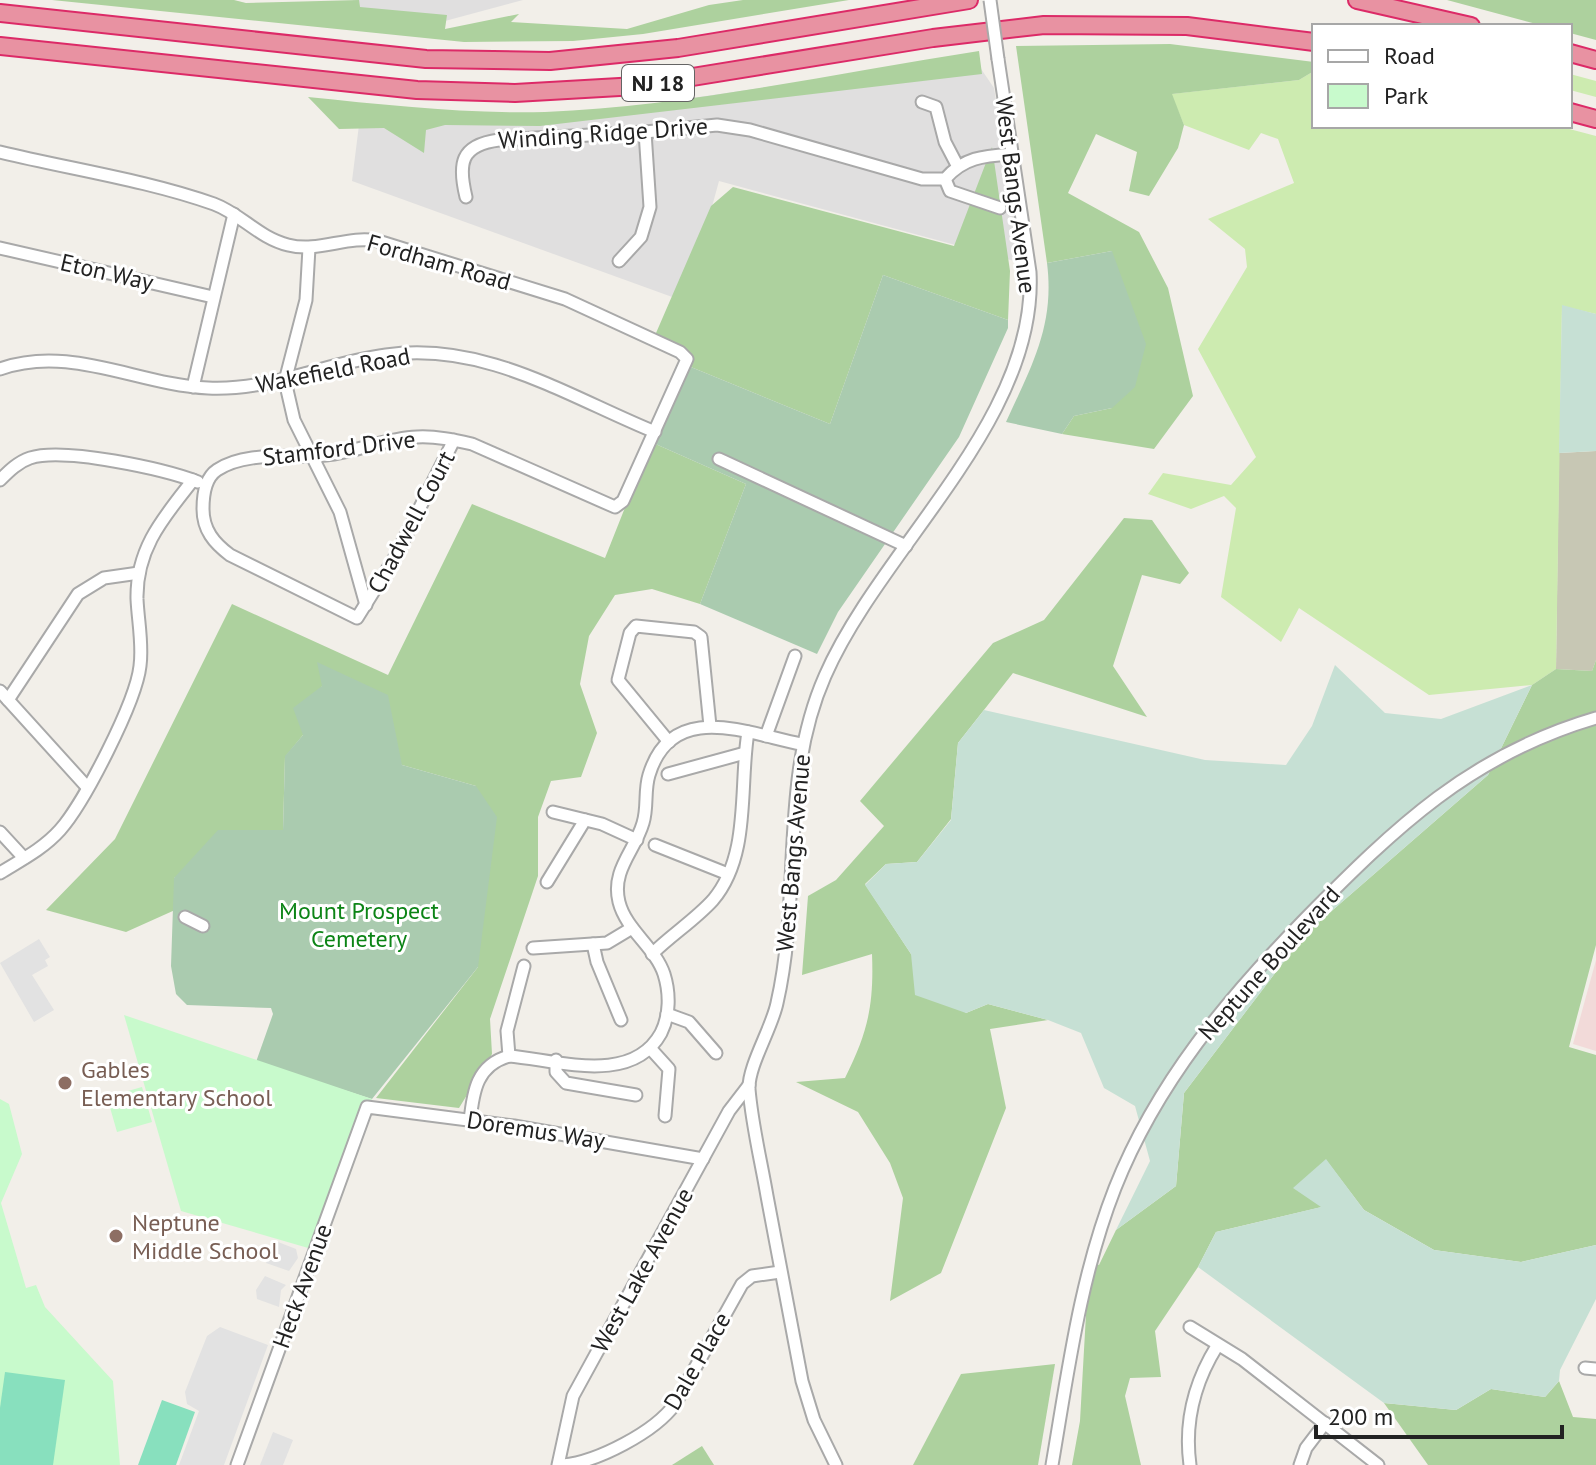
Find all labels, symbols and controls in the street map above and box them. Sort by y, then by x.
legend [1312,24,1572,128]
text: Road [1384,40,1435,71]
road number: NJ 18 [622,65,694,101]
text: Park [1384,80,1429,111]
street label: West Bangs Avenue [989,95,1043,295]
street label: Winding Ridge Drive [497,110,709,156]
street label: Fordham Road [364,227,514,297]
street label: Eton Way [57,246,157,298]
street label: Wakefield Road [253,340,413,400]
street label: Stamford Drive [261,423,417,473]
street label: Chadwell Court [360,445,462,599]
street label: West Bangs Avenue [769,753,817,953]
street label: Neptune Boulevard [1192,879,1346,1047]
park label: Mount Prospect Cemetery [279,895,439,954]
place label: Gables Elementary School [81,1054,272,1113]
marker: Gables Elementary School [56,1074,74,1092]
street label: Doremus Way [465,1104,607,1156]
street label: West Lake Avenue [584,1182,700,1358]
place label: Neptune Middle School [132,1207,278,1266]
street label: Heck Avenue [265,1220,339,1352]
marker: Neptune Middle School [107,1227,125,1245]
street label: Dale Place [657,1306,737,1416]
scale bar [1316,1389,1562,1439]
text: 200 m [1328,1401,1393,1432]

